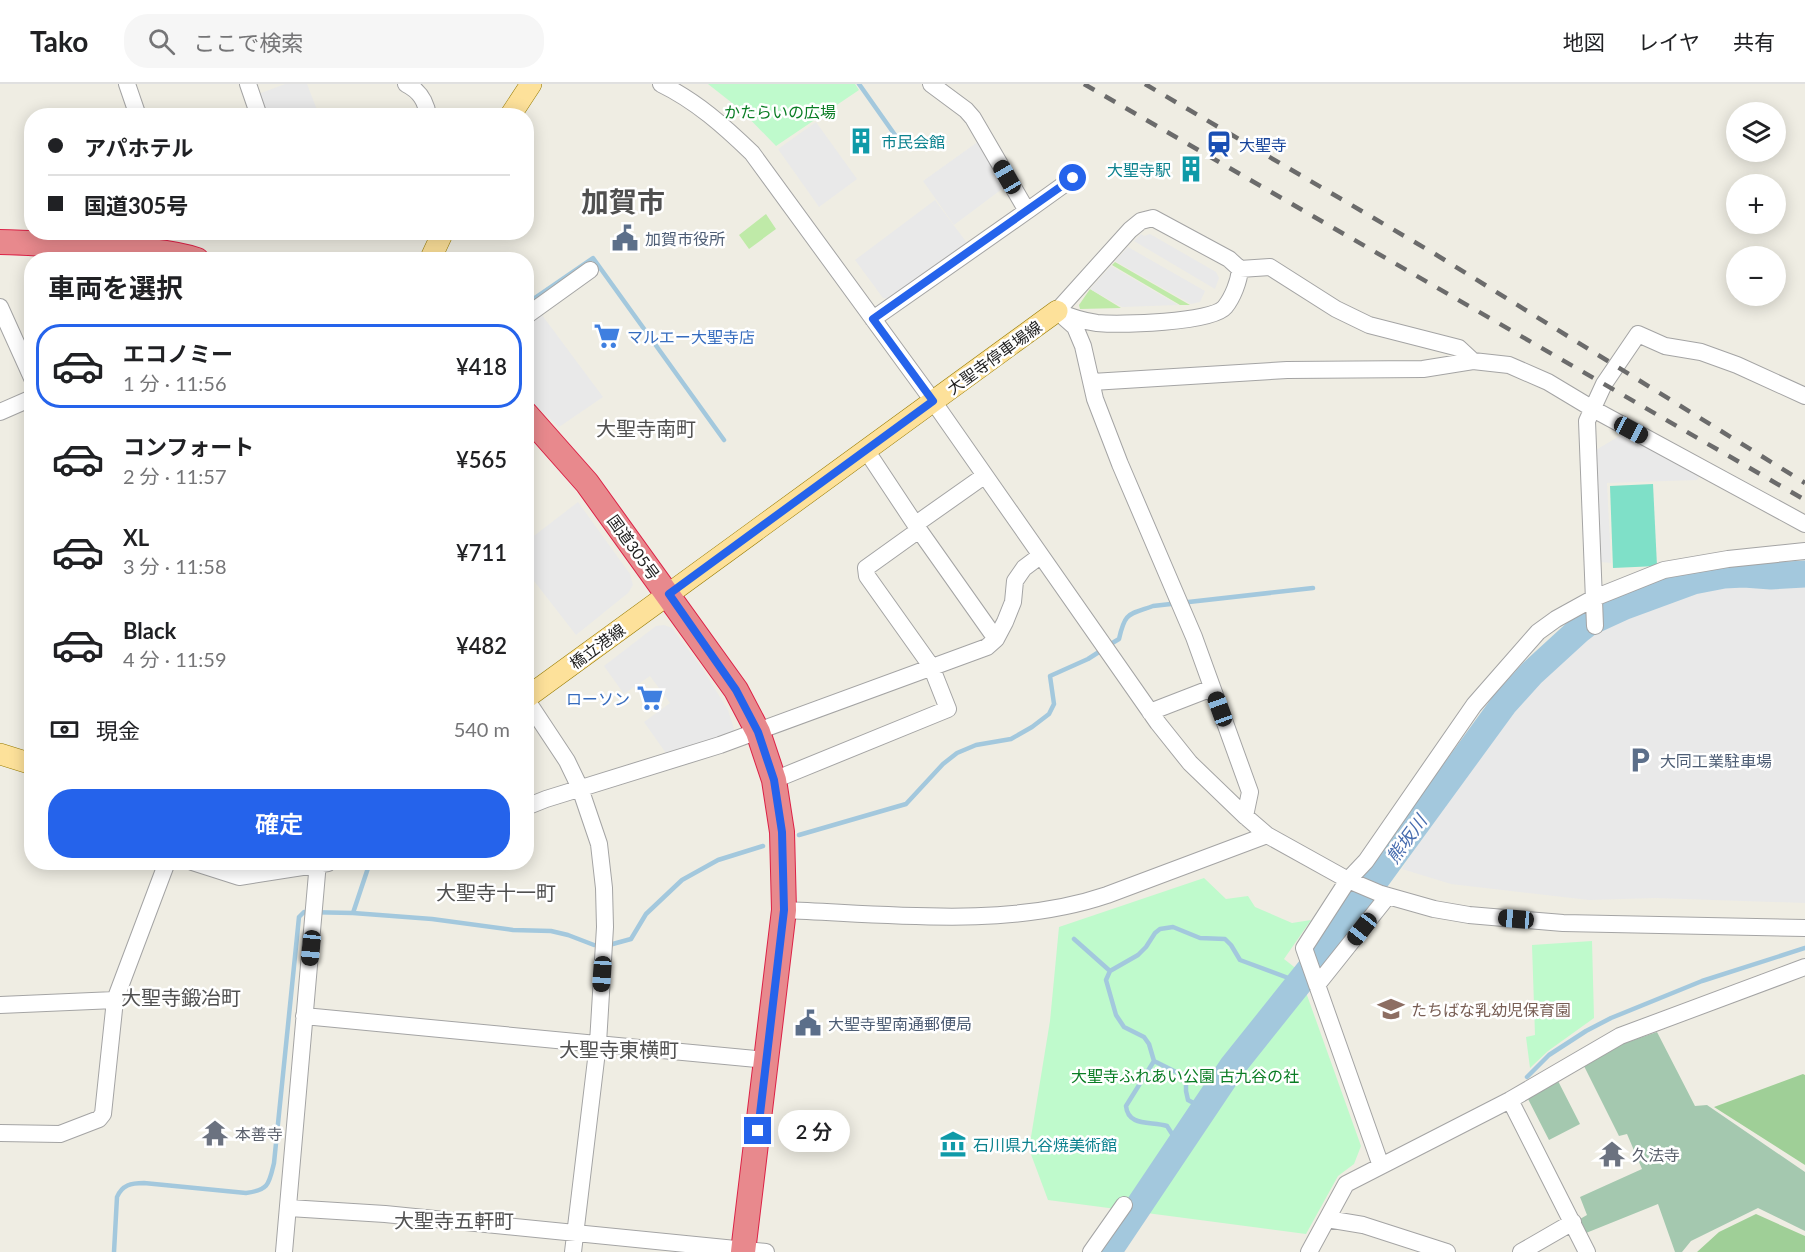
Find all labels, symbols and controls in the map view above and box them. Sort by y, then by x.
search box [124,14,544,68]
text: Tako [30,24,88,58]
icon: search [145,25,178,58]
text: ここで検索 [193,29,303,56]
text: 地図 [1563,29,1605,54]
text: レイヤ [1638,29,1700,54]
text: 共有 [1733,29,1775,54]
park label: かたらいの広場 [724,102,836,121]
map controls [1726,102,1786,306]
button: layers [1726,102,1786,162]
building icon: 市民会館 [846,126,876,156]
station icon: 大聖寺 [1204,129,1234,159]
place label: 市民会館 [881,132,945,151]
text: アパホテル [84,134,194,161]
place label: 大聖寺 [1239,135,1287,154]
building icon: 大聖寺駅 [1176,154,1206,184]
car [990,157,1024,197]
place label: 大聖寺駅 [1107,160,1171,179]
route start [1059,164,1086,191]
button: + [1726,174,1786,234]
district label: 加賀市 [581,184,665,218]
text: 国道305号 [84,192,188,219]
public building icon: 加賀市役所 [610,223,640,253]
place label: 加賀市役所 [645,229,725,248]
button: − [1726,246,1786,306]
text: 車両を選択 [48,271,183,304]
street label: 大聖寺停車場線 [943,316,1045,398]
supermarket icon: マルエー大聖寺店 [592,321,622,351]
place label: マルエー大聖寺店 [627,327,755,346]
icon: car [51,339,105,393]
text: エコノミー [123,340,233,367]
text: ¥418 [456,353,507,380]
text: 1 分 · 11:56 [123,371,227,395]
car [1611,414,1651,446]
district label: 大聖寺南町 [596,416,696,440]
icon: car [51,432,105,486]
text: コンフォート [123,433,254,460]
text: ¥565 [456,446,507,473]
text: 2 分 · 11:57 [123,464,227,488]
street label: 国道305号 [604,511,664,583]
text: XL [123,524,149,551]
icon: car [51,525,105,579]
text: ¥711 [456,539,507,566]
text: 3 分 · 11:58 [123,554,227,578]
text: Black [123,617,176,644]
icon: car [51,618,105,672]
street label: 橋立港線 [566,620,628,672]
text: ¥482 [456,632,507,659]
text: 4 分 · 11:59 [123,647,227,671]
supermarket icon: ローソン [635,683,665,713]
place label: ローソン [566,689,630,708]
car [1205,689,1235,729]
icon: cash [48,713,81,746]
text: 現金 [96,717,140,744]
text: 540 m [454,717,510,741]
parking icon: 大同工業駐車場 [1625,745,1655,775]
place label: 大同工業駐車場 [1660,751,1772,770]
button: 確定 [48,789,510,858]
water label: 熊坂川 [1381,809,1432,867]
district label: 大聖寺十一町 [436,880,556,904]
car [1497,908,1535,930]
car [1344,909,1380,949]
car [300,929,322,967]
car [592,955,612,993]
district label: 大聖寺鍛冶町 [121,985,241,1009]
school or university icon: たちばな乳幼児保育園 [1376,994,1406,1024]
place label: たちばな乳幼児保育園 [1411,1000,1571,1019]
public building icon: 大聖寺聖南通郵便局 [793,1008,823,1038]
place label: 大聖寺聖南通郵便局 [828,1014,972,1033]
district label: 大聖寺東横町 [559,1037,679,1061]
park label: 大聖寺ふれあい公園 古九谷の社 [1071,1066,1299,1085]
callout: 2 分 [779,1110,851,1152]
route end [744,1117,771,1144]
temple icon: 本善寺 [200,1118,230,1148]
text: 2 分 [796,1119,832,1143]
place label: 本善寺 [235,1124,283,1143]
museum icon: 石川県九谷焼美術館 [938,1129,968,1159]
place label: 石川県九谷焼美術館 [973,1135,1117,1154]
temple icon: 久法寺 [1597,1139,1627,1169]
place label: 久法寺 [1632,1145,1680,1164]
district label: 大聖寺五軒町 [394,1208,514,1232]

